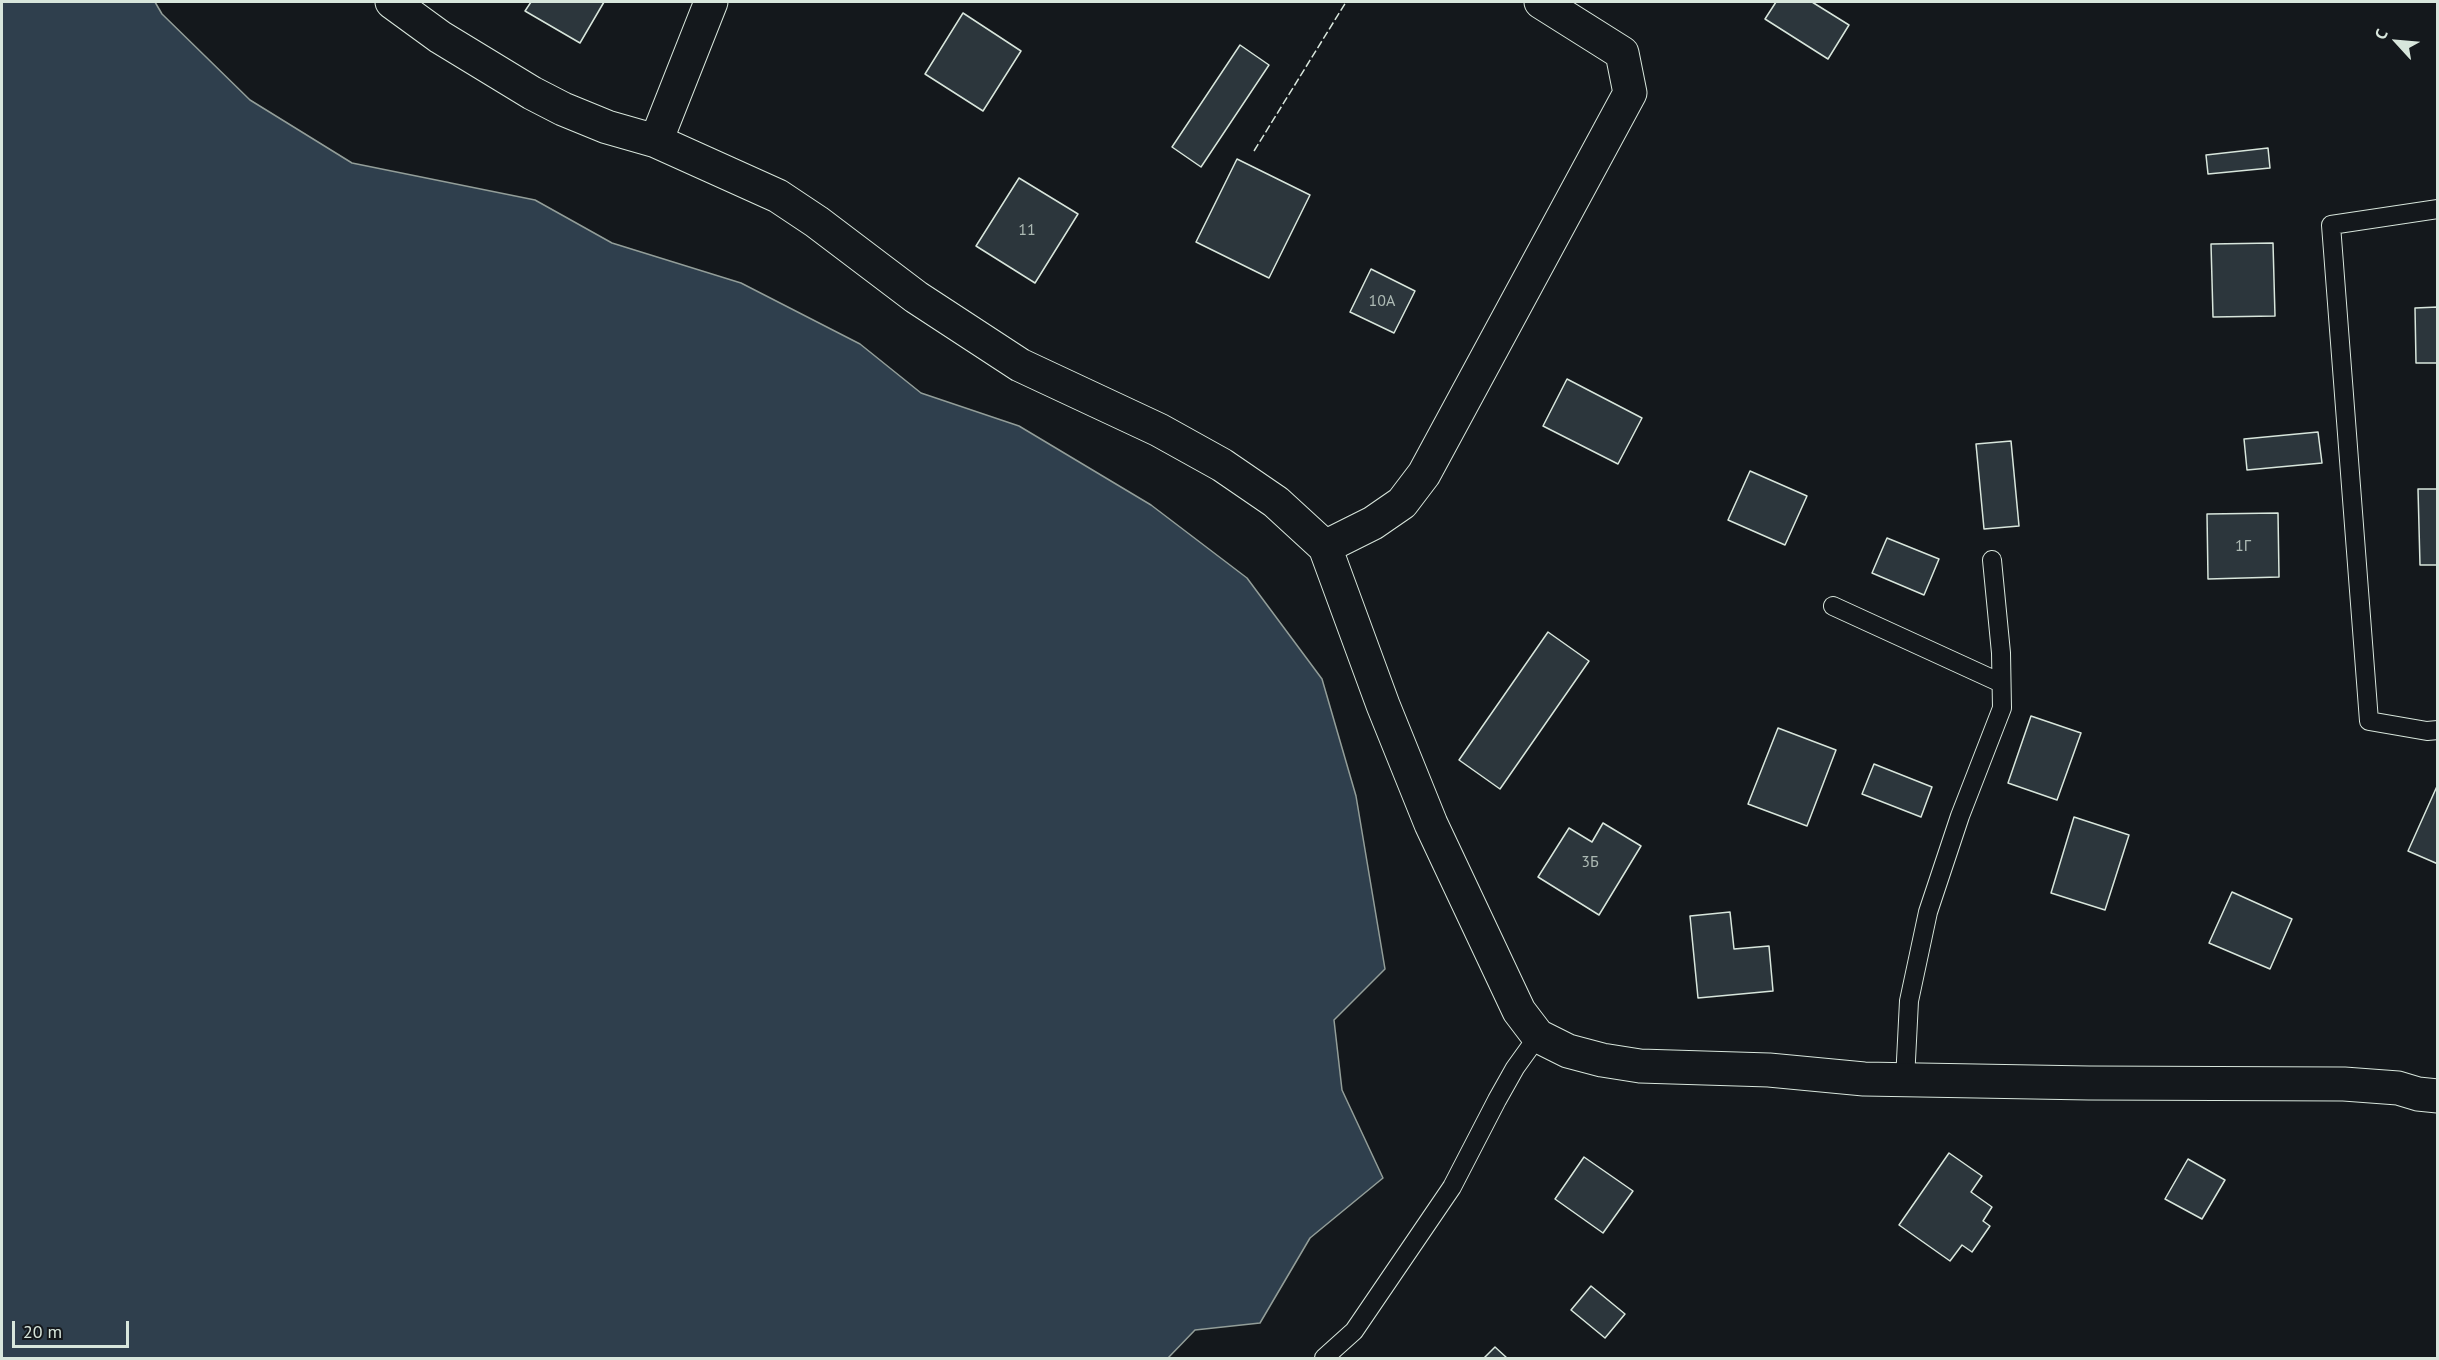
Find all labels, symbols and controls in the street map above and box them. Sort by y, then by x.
north arrow [2367,12,2427,72]
text: С [2370,26,2392,43]
house number: 11 [1018,220,1036,240]
house number: 10А [1369,291,1395,311]
house number: 1Г [2235,536,2251,556]
house number: 3Б [1581,852,1599,872]
scale bar [15,1309,132,1347]
text: 20 m [23,1320,62,1343]

